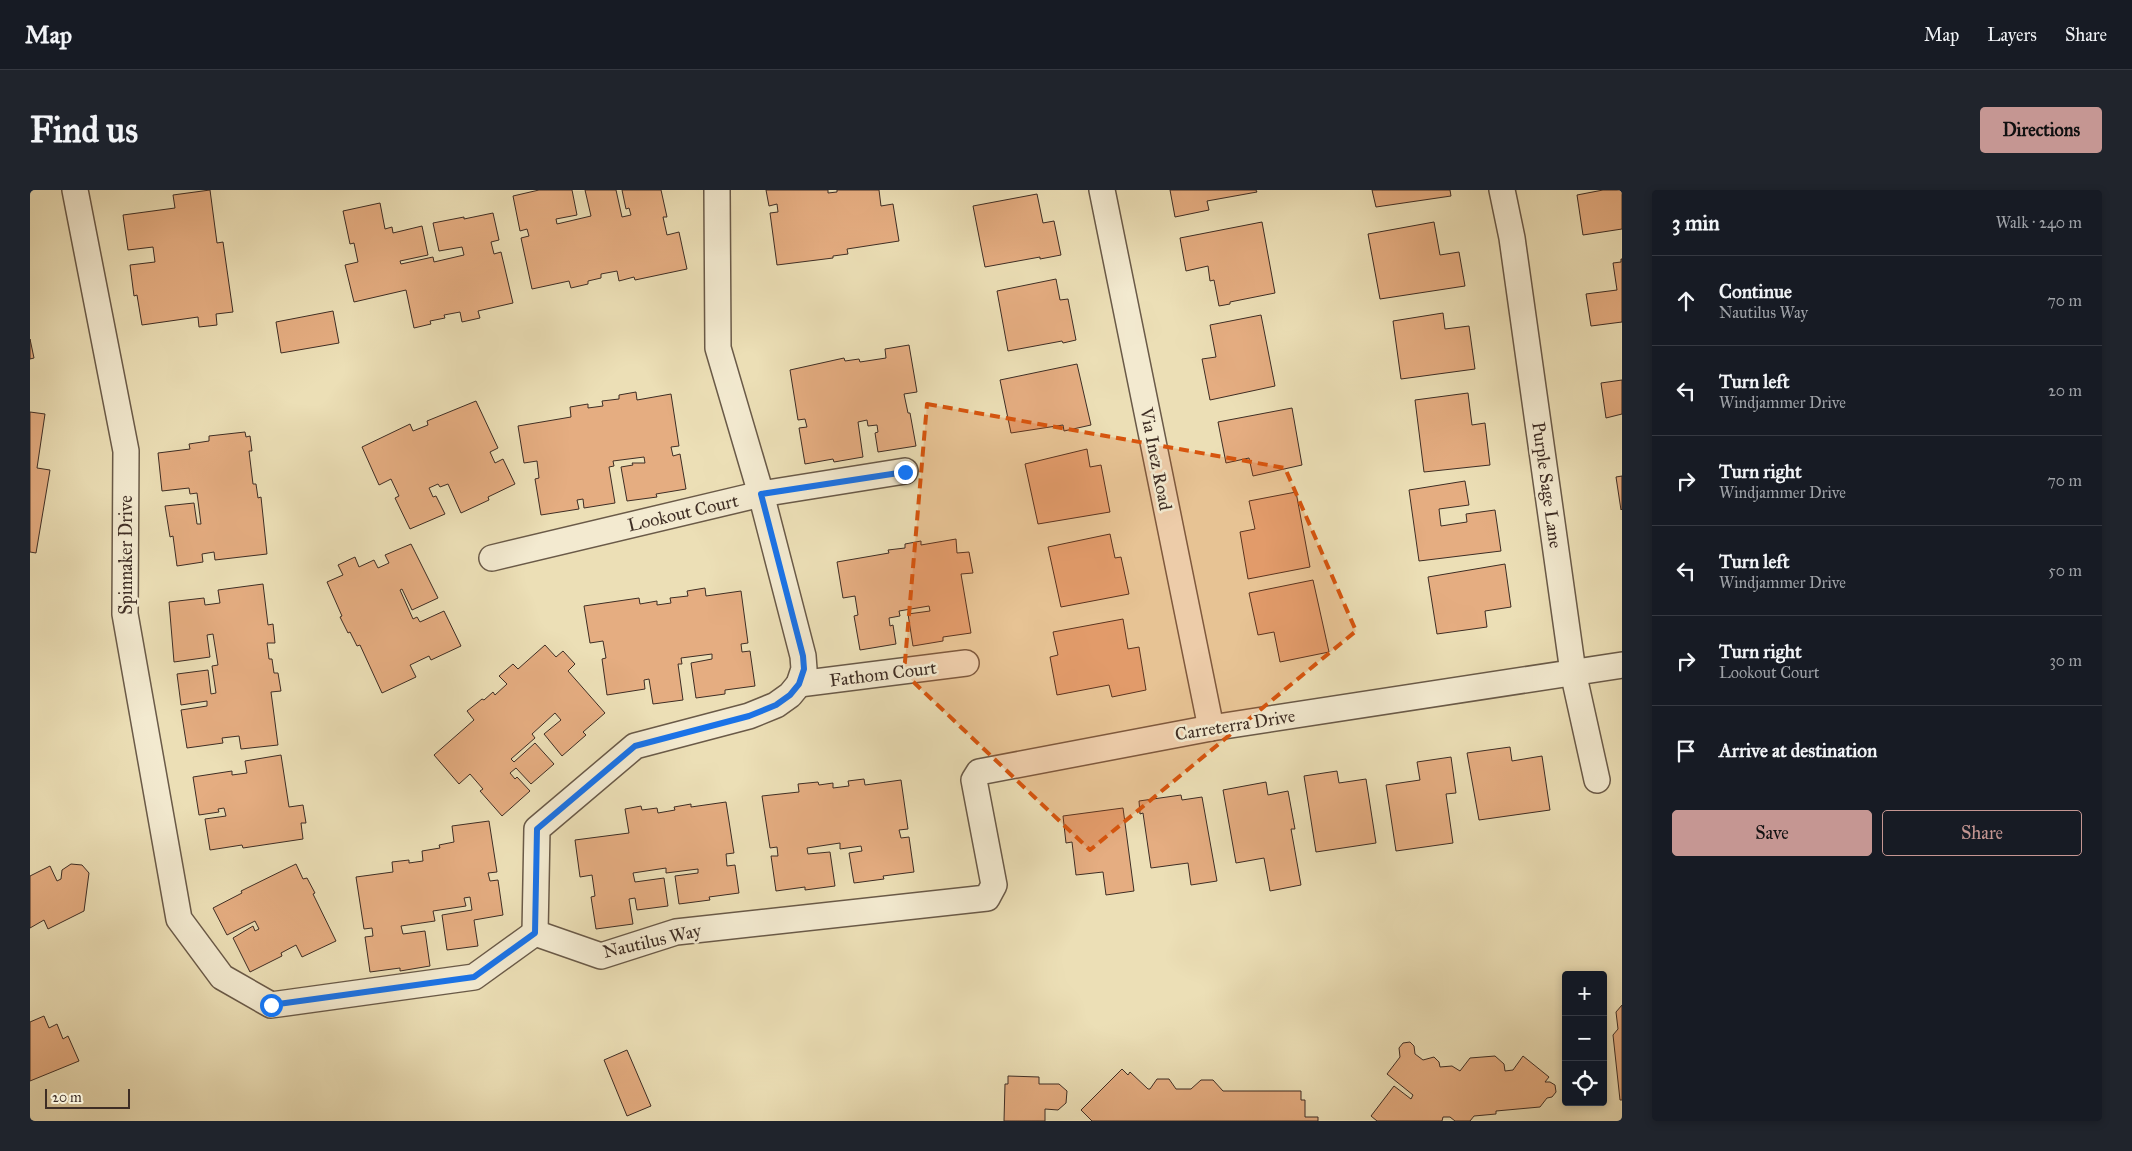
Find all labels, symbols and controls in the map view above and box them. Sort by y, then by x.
text: Map [25,20,72,50]
text: Map [1924,24,1959,46]
text: Layers [1987,24,2037,46]
text: Share [2065,24,2107,46]
button: Directions [1980,107,2102,153]
text: Find us [30,109,138,152]
text: 3 min [1672,210,1720,236]
text: Walk · 240 m [1996,213,2082,232]
text: Continue [1719,280,1792,303]
icon: ahead [1672,287,1700,315]
text: 70 m [2047,291,2082,310]
text: Nautilus Way [1719,303,1808,322]
text: Turn left [1719,370,1789,393]
icon: left [1672,377,1700,405]
text: 20 m [2048,381,2082,400]
text: Windjammer Drive [1719,393,1846,412]
street label: Via Inez Road [1135,405,1177,512]
street label: Purple Sage Lane [1526,420,1567,550]
text: Turn right [1719,460,1802,483]
route end [894,461,917,484]
icon: right [1672,467,1700,495]
text: 70 m [2047,471,2082,490]
text: Windjammer Drive [1719,483,1846,502]
street label: Lookout Court [625,489,741,536]
street label: Spinnaker Drive [115,495,137,615]
text: Turn left [1719,550,1789,573]
icon: left [1672,557,1700,585]
text: 50 m [2048,561,2082,580]
text: Windjammer Drive [1719,573,1846,592]
text: Turn right [1719,640,1802,663]
icon: right [1672,647,1700,675]
text: 30 m [2049,651,2082,670]
street label: Fathom Court [828,656,938,691]
text: Lookout Court [1719,663,1819,682]
street label: Carreterra Drive [1173,705,1297,745]
icon: arrive [1672,737,1700,765]
text: Arrive at destination [1719,739,1877,762]
button: Save [1672,810,1872,856]
button: Share [1882,810,2082,856]
street label: Nautilus Way [601,919,704,963]
map controls [1562,971,1607,1106]
button: + [1562,971,1607,1016]
route start [260,994,283,1017]
button: − [1562,1016,1607,1061]
button: locate [1562,1061,1607,1106]
scale bar [45,1086,130,1109]
text: 20 m [52,1089,82,1106]

